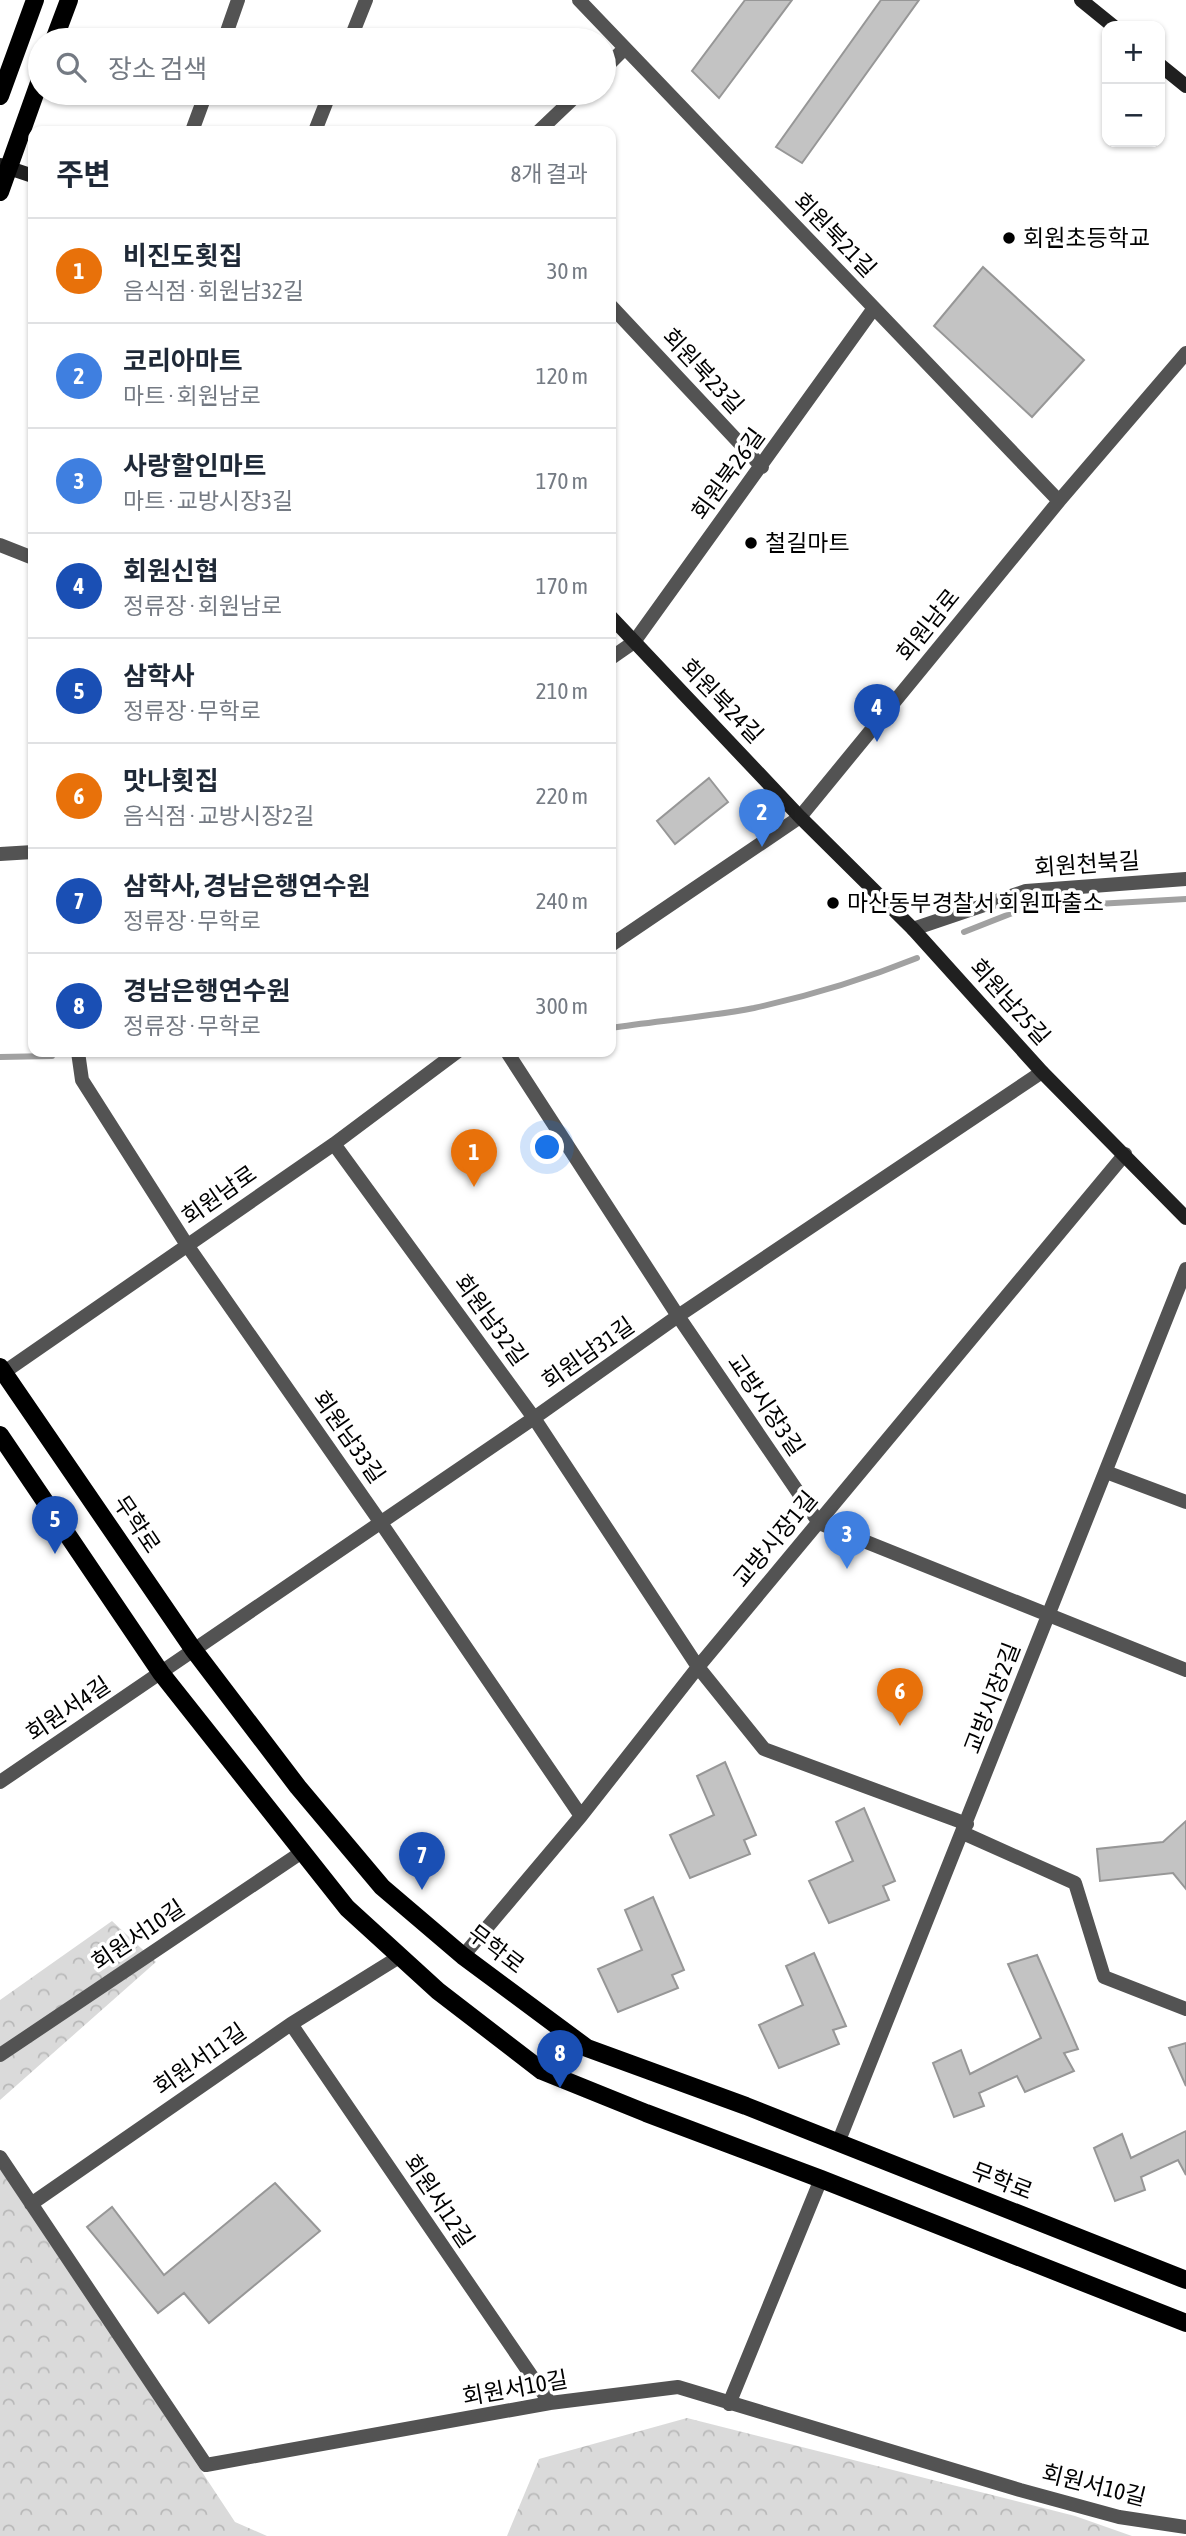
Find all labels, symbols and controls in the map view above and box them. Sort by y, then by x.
map controls [1102,21,1165,147]
button: + [1102,21,1165,84]
search box [28,28,616,105]
icon: search [52,48,90,86]
text: 장소 검색 [108,54,207,84]
button: − [1102,84,1165,147]
text: 주변 [56,157,111,191]
text: 8개 결과 [511,161,588,187]
street label: 회원북21길 [789,188,881,282]
place label: 회원초등학교 [1023,225,1150,251]
marker: 회원초등학교 [1001,230,1017,246]
text: 비진도횟집 [123,241,243,271]
text: 1 [74,258,84,284]
text: 30 m [547,258,588,284]
text: 음식점 · 회원남32길 [123,278,304,304]
street label: 회원북23길 [657,323,749,419]
text: 코리아마트 [123,346,243,376]
text: 2 [74,363,84,389]
text: 120 m [536,363,588,389]
text: 마트 · 회원남로 [123,383,261,409]
street label: 회원북26길 [686,423,770,525]
text: 사랑할인마트 [123,451,267,481]
text: 3 [74,468,84,494]
text: 170 m [536,468,588,494]
text: 마트 · 교방시장3길 [123,488,293,514]
place label: 철길마트 [765,530,850,556]
marker: 철길마트 [743,535,759,551]
text: 회원신협 [123,556,219,586]
text: 4 [74,573,84,599]
text: 170 m [536,573,588,599]
street label: 회원남로 [891,584,965,666]
text: 정류장 · 회원남로 [123,593,282,619]
street label: 회원북24길 [676,654,768,748]
text: 삼학사 [123,661,195,691]
text: 5 [74,678,84,704]
text: 210 m [536,678,588,704]
pin: 4 [854,684,900,742]
text: 정류장 · 무학로 [123,698,261,724]
text: 맛나횟집 [123,766,219,796]
text: 6 [74,783,84,809]
text: 220 m [536,783,588,809]
pin: 2 [739,789,785,847]
text: 음식점 · 교방시장2길 [123,803,314,829]
street label: 회원천북길 [1033,847,1141,881]
text: 삼학사, 경남은행연수원 [123,871,370,901]
text: 7 [74,888,84,914]
text: 240 m [536,888,588,914]
place label: 마산동부경찰서 회원파출소 [847,890,1104,916]
marker: 마산동부경찰서 회원파출소 [825,895,841,911]
text: 정류장 · 무학로 [123,908,261,934]
street label: 회원남25길 [965,954,1055,1050]
text: 경남은행연수원 [123,976,290,1006]
text: 8 [74,993,84,1019]
text: 300 m [536,993,588,1019]
text: 정류장 · 무학로 [123,1013,261,1039]
pin: 1 [451,1129,497,1187]
your location [530,1130,564,1164]
street label: 회원남로 [177,1160,261,1230]
street label: 회원남32길 [449,1269,533,1371]
street label: 회원남31길 [537,1312,639,1394]
street label: 교방시장3길 [723,1349,809,1461]
street label: 회원남33길 [308,1386,390,1488]
street label: 교방시장1길 [728,1486,822,1592]
street label: 무학로 [108,1490,166,1558]
pin: 5 [32,1496,78,1554]
pin: 3 [824,1511,870,1569]
street label: 교방시장2길 [959,1639,1025,1757]
pin: 6 [877,1668,923,1726]
street label: 회원서4길 [21,1672,115,1746]
pin: 7 [399,1832,445,1890]
street label: 회원서10길 [87,1895,189,1975]
street label: 무학로 [463,1920,529,1978]
street label: 회원서11길 [149,2018,251,2100]
pin: 8 [537,2030,583,2088]
street label: 회원서12길 [399,2150,479,2252]
street label: 무학로 [968,2157,1036,2205]
street label: 회원서10길 [460,2366,570,2410]
street label: 회원서10길 [1039,2460,1149,2510]

